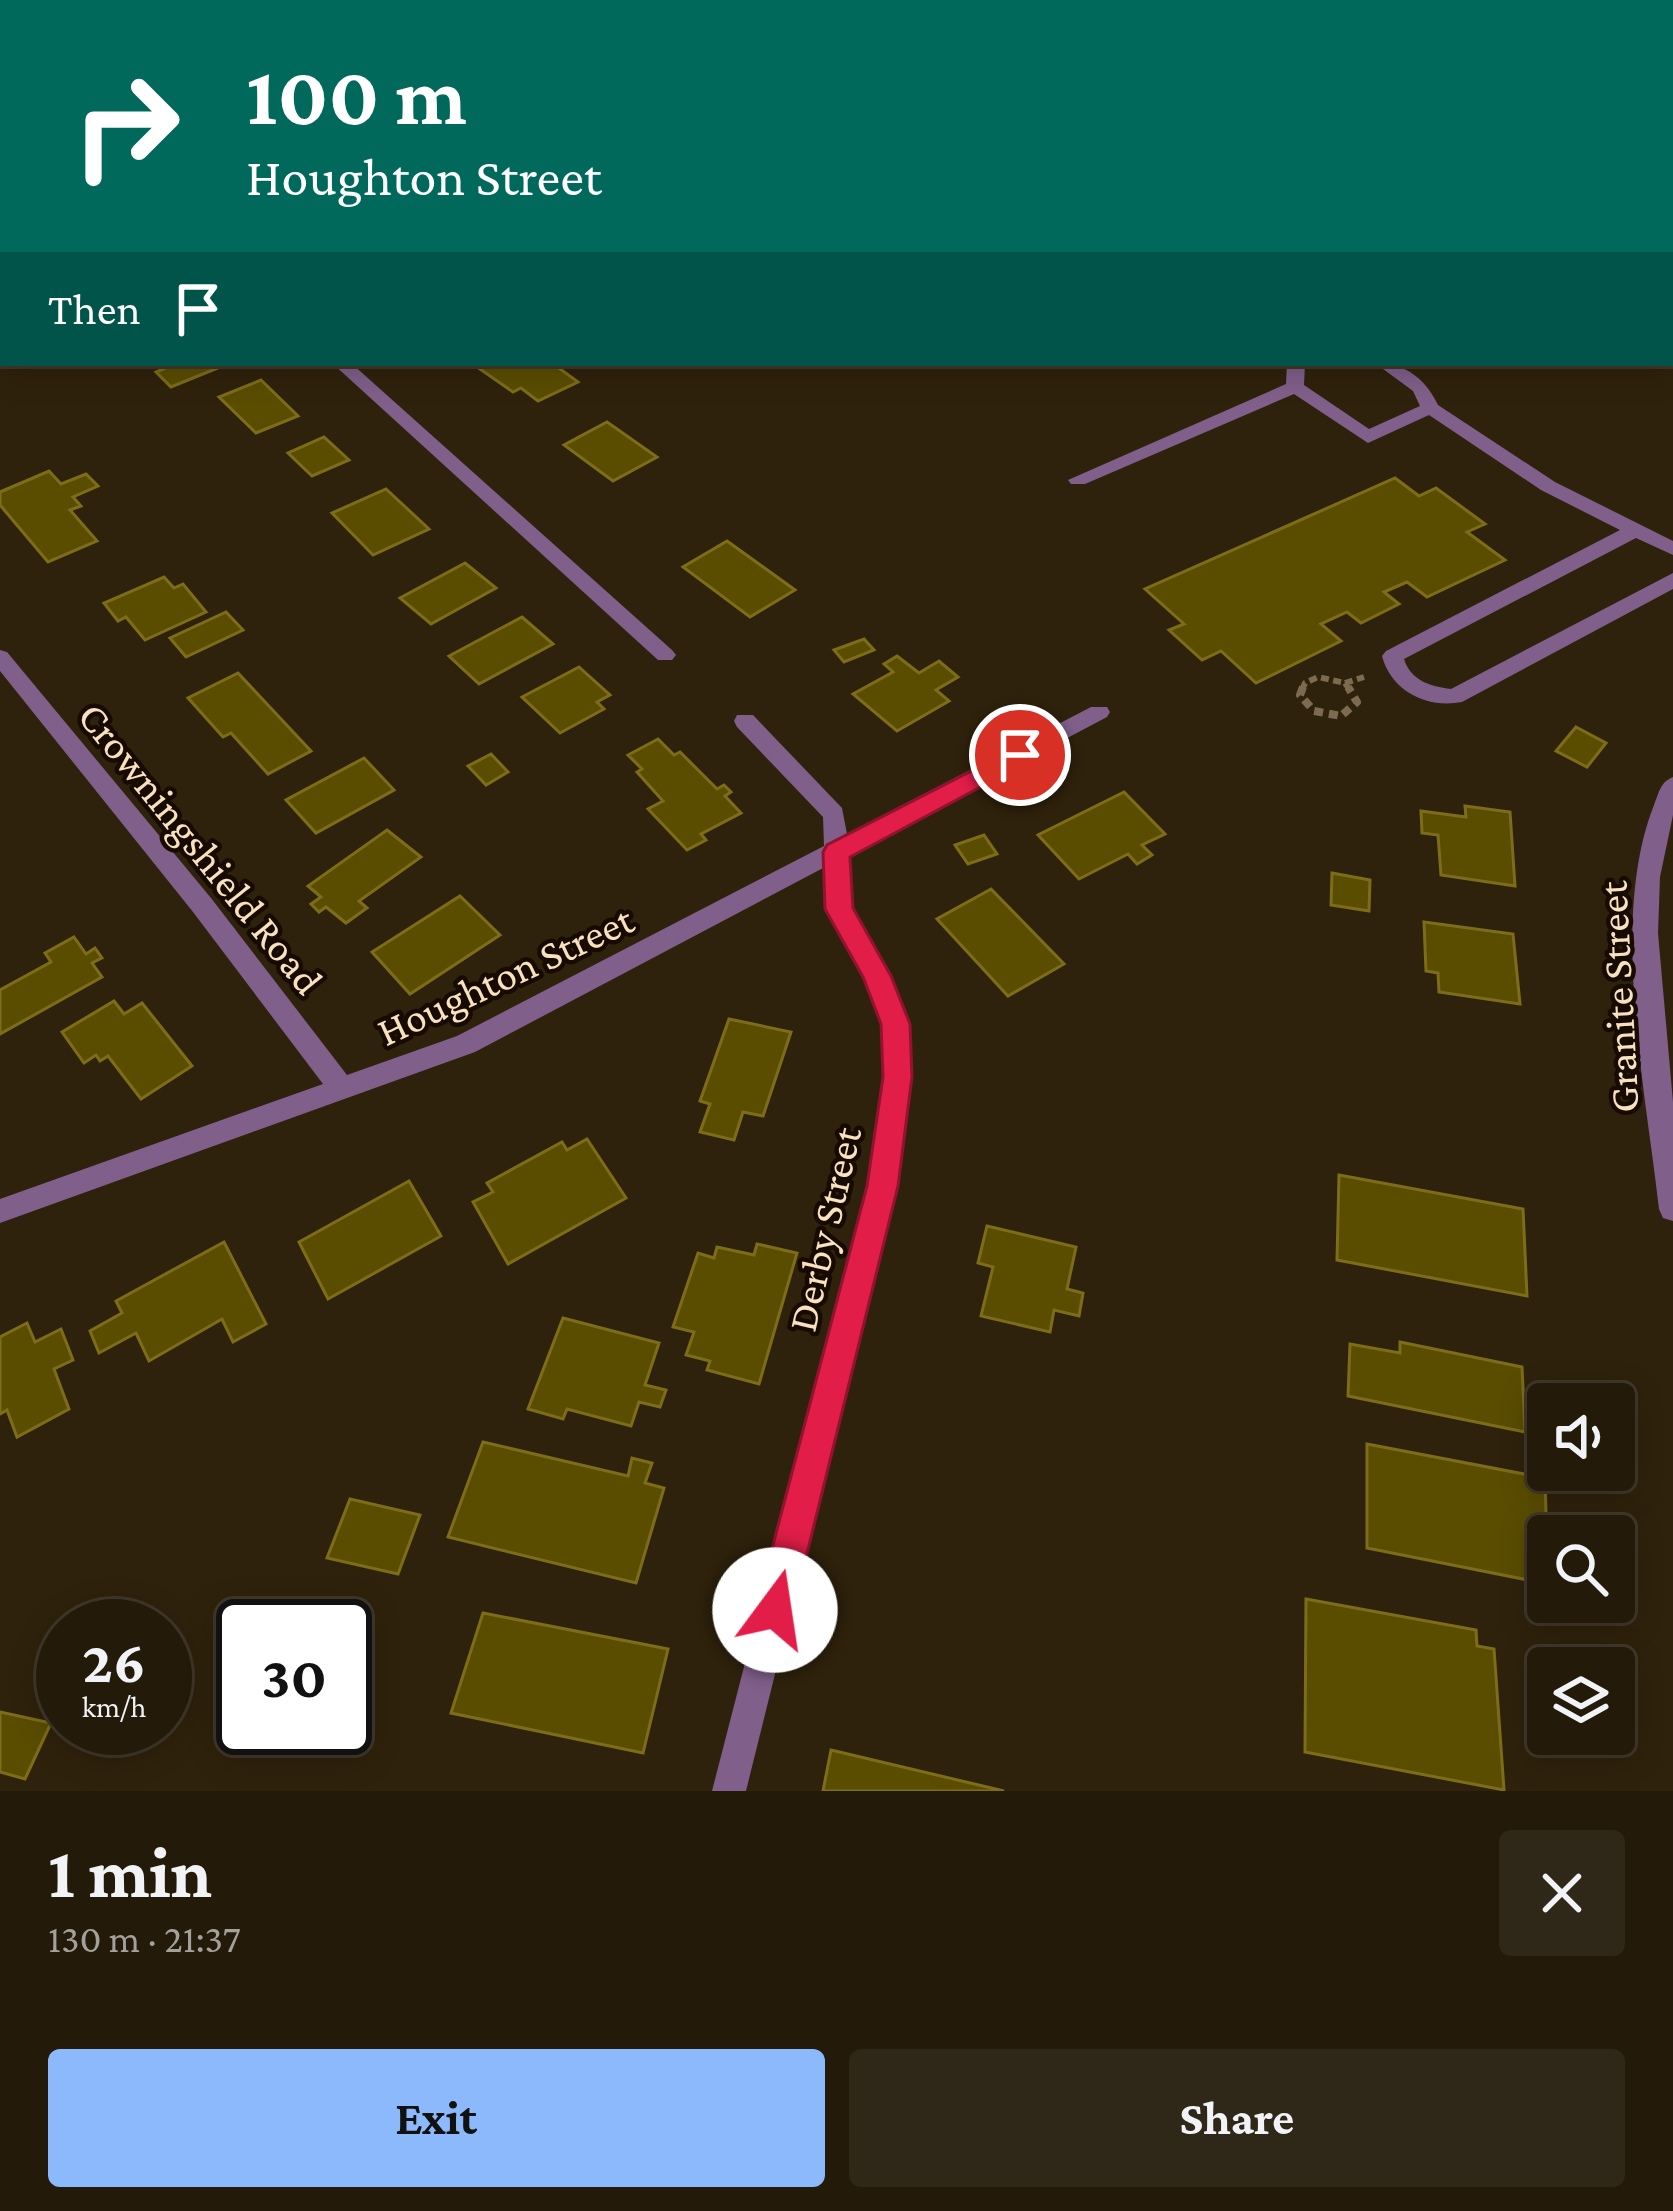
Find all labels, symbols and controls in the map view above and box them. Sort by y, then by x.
icon: right [48,48,204,204]
text: 100 m [246,49,467,142]
text: Houghton Street [246,147,602,207]
icon: arrive [165,276,231,342]
text: Then [48,284,141,334]
street label: Crowningshield Road [69,693,333,1003]
pin [969,704,1071,806]
icon: arrive [987,722,1053,788]
street label: Granite Street [1588,879,1648,1114]
street label: Houghton Street [370,895,641,1055]
street label: Derby Street [778,1121,871,1336]
map controls [1527,1383,1635,1755]
button: sound [1527,1383,1635,1491]
button: search [1527,1515,1635,1623]
position arrow [712,1547,838,1673]
speed limit sign: 30 [216,1599,372,1755]
text: 26 [82,1628,146,1695]
button: layers [1527,1647,1635,1755]
text: km/h [82,1690,146,1723]
button: close [1499,1830,1625,1956]
text: 1 min [48,1832,212,1912]
text: 130 m · 21:37 [48,1917,241,1960]
button: Exit [48,2049,825,2187]
button: Share [849,2049,1625,2187]

